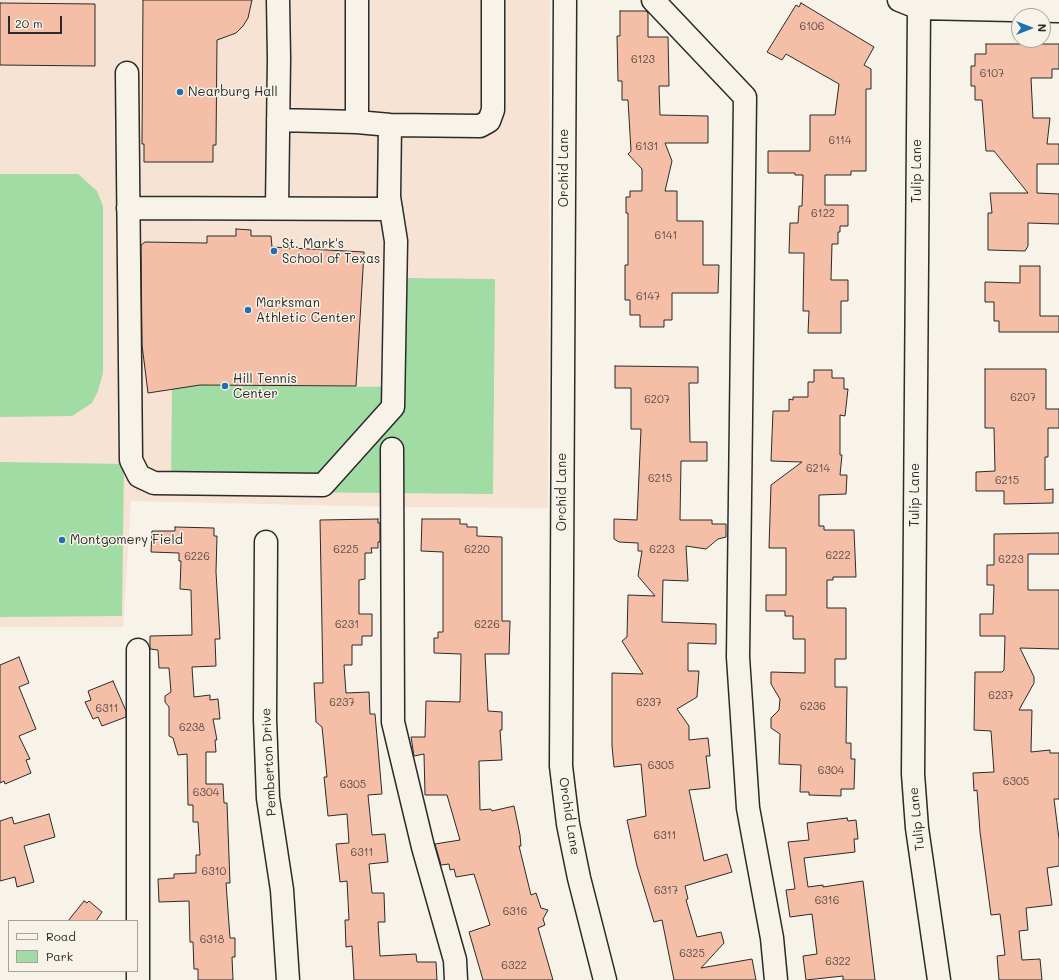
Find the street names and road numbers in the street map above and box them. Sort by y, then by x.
street label: Orchid Lane [556,129,572,207]
street label: Tulip Lane [909,139,925,203]
street label: Orchid Lane [554,453,570,531]
street label: Tulip Lane [907,463,923,527]
street label: Pemberton Drive [258,707,280,817]
street label: Orchid Lane [555,776,583,856]
street label: Tulip Lane [906,786,928,852]

